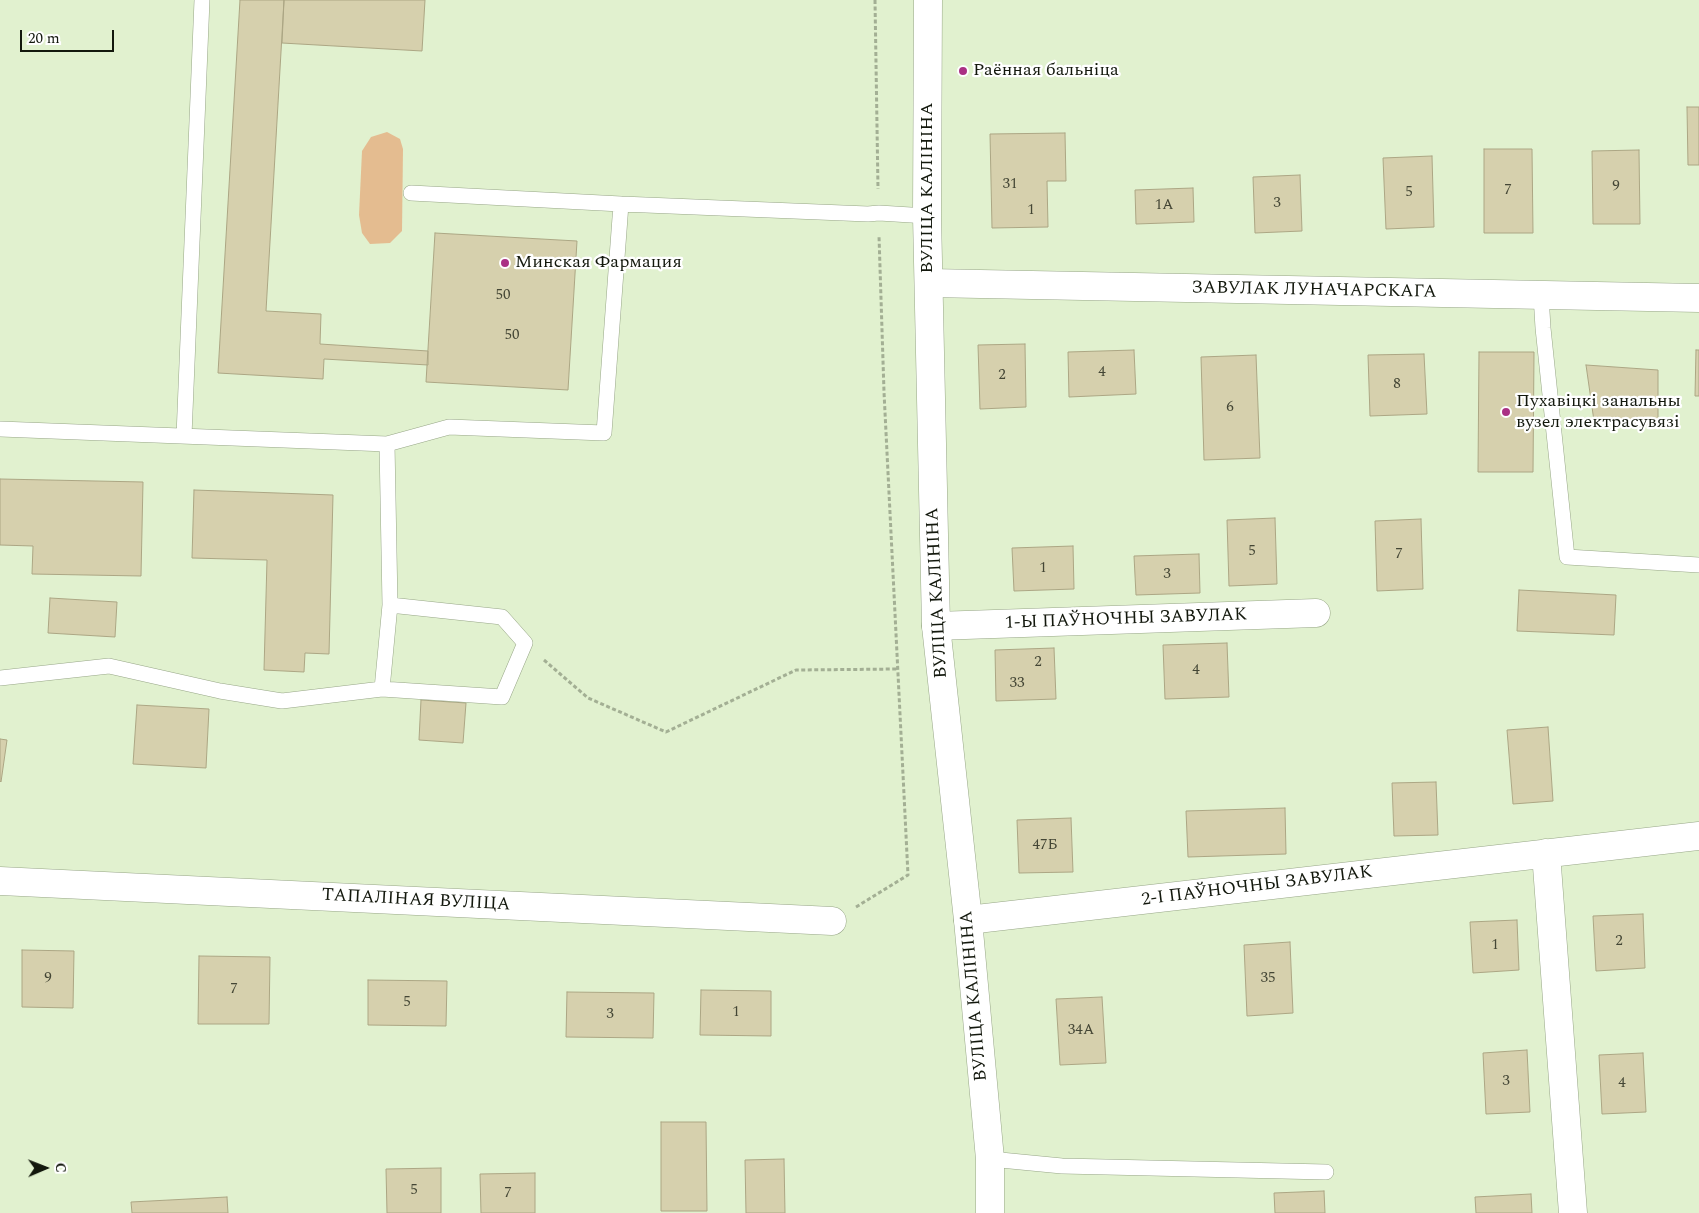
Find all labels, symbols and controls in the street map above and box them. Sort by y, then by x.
scale bar [22,20,116,52]
text: 20 m [28,27,60,50]
place label: Раённая бальніца [973,60,1119,82]
marker: Раённая бальніца [957,65,969,77]
street label: ВУЛІЦА КАЛІНІНА [917,102,939,274]
house number: 31 [1003,176,1017,194]
house number: 9 [1612,178,1620,196]
house number: 7 [1504,182,1512,200]
house number: 5 [1405,184,1413,202]
house number: 3 [1273,195,1281,213]
house number: 1А [1155,197,1173,215]
house number: 1 [1027,202,1035,220]
place label: Минская Фармация [515,252,682,274]
marker: Минская Фармация [499,257,511,269]
street label: ЗАВУЛАК ЛУНАЧАРСКАГА [1191,278,1437,304]
house number: 50 [496,287,510,305]
house number: 50 [505,327,519,345]
house number: 4 [1098,364,1106,382]
house number: 2 [998,367,1006,385]
house number: 8 [1393,376,1401,394]
place label: Пухавіцкі занальны вузел электрасувязі [1516,391,1681,434]
house number: 6 [1226,399,1234,417]
marker: Пухавіцкі занальны вузел электрасувязі [1500,406,1512,418]
street label: ВУЛІЦА КАЛІНІНА [923,507,953,679]
house number: 5 [1248,543,1256,561]
house number: 7 [1395,546,1403,564]
house number: 1 [1039,560,1047,578]
house number: 3 [1163,566,1171,584]
street label: 1-Ы ПАЎНОЧНЫ ЗАВУЛАК [1004,605,1248,635]
house number: 2 [1034,654,1042,672]
house number: 4 [1192,662,1200,680]
house number: 33 [1010,675,1024,693]
house number: 47Б [1032,837,1058,855]
street label: 2-І ПАЎНОЧНЫ ЗАВУЛАК [1140,862,1374,912]
street label: ТАПАЛІНАЯ ВУЛІЦА [321,885,511,917]
street label: ВУЛІЦА КАЛІНІНА [957,910,993,1082]
house number: 2 [1615,933,1623,951]
house number: 1 [1491,937,1499,955]
house number: 9 [44,970,52,988]
house number: 35 [1261,970,1275,988]
house number: 7 [230,981,238,999]
house number: 5 [403,994,411,1012]
house number: 1 [732,1004,740,1022]
house number: 3 [606,1006,614,1024]
house number: 34А [1068,1022,1094,1040]
house number: 3 [1502,1073,1510,1091]
house number: 4 [1618,1075,1626,1093]
north arrow [20,1143,70,1193]
text: С [50,1163,71,1173]
house number: 5 [410,1182,418,1200]
house number: 7 [504,1185,512,1203]

